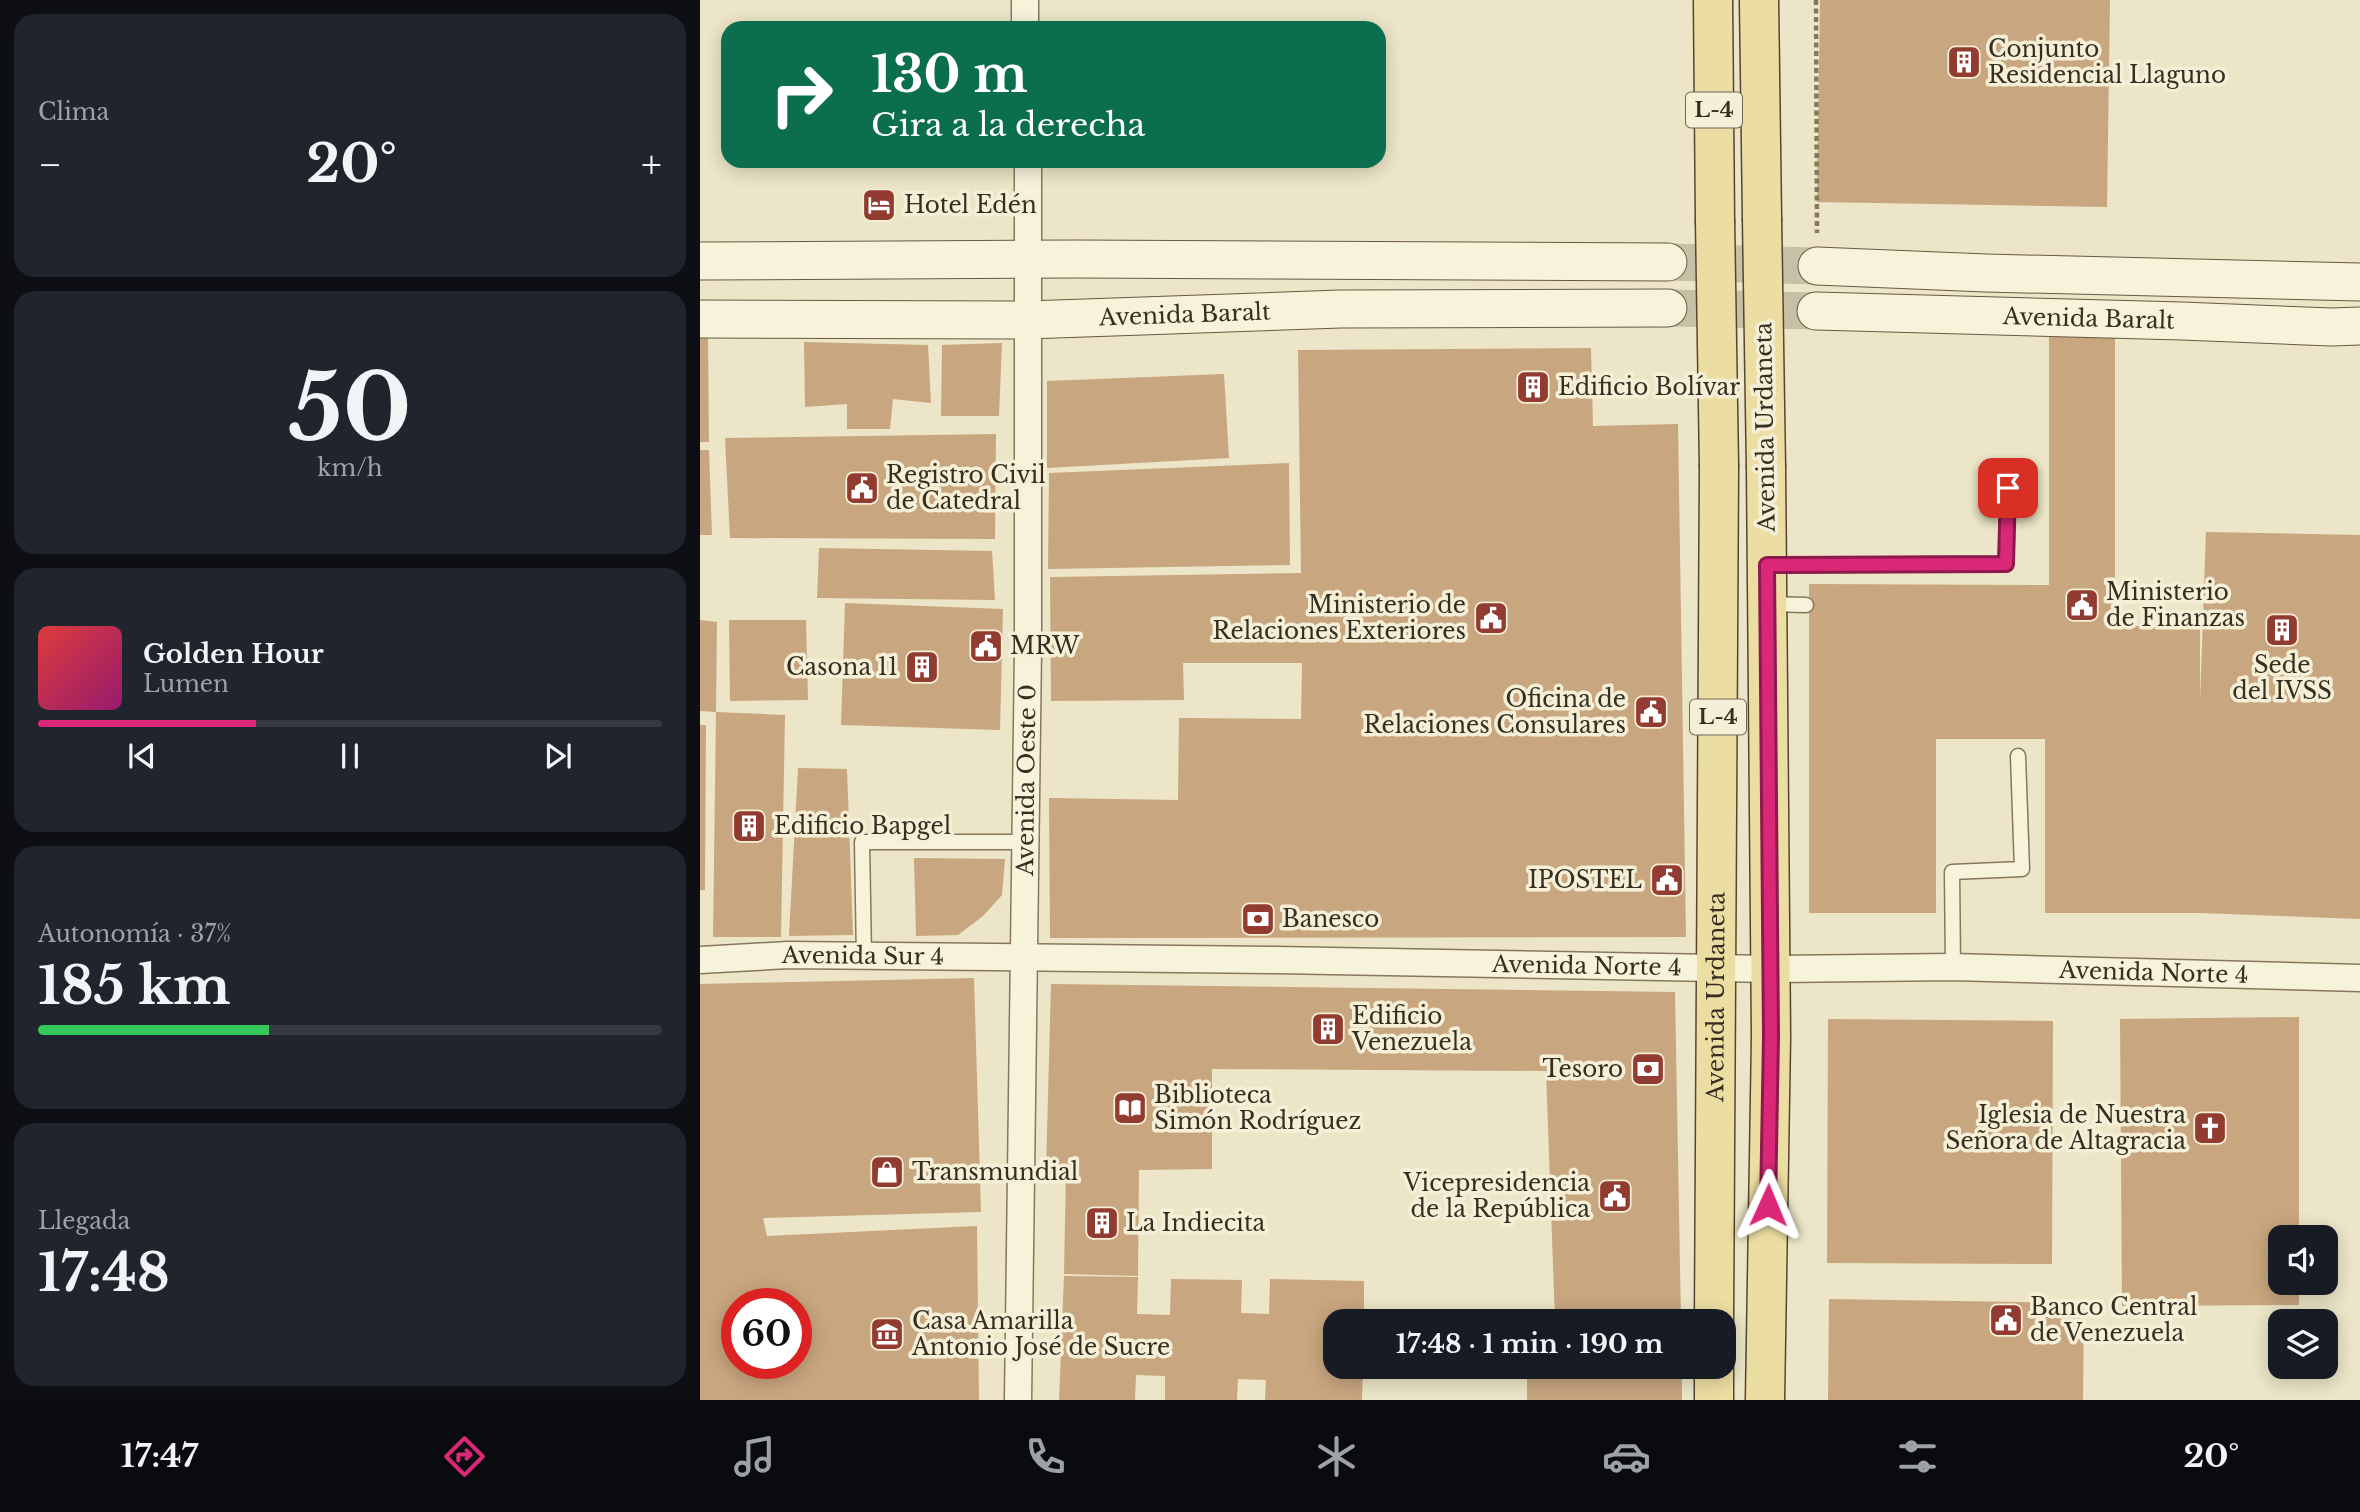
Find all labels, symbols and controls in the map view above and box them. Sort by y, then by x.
place label: Conjunto Residencial Llaguno [1988,35,2226,89]
building icon: Conjunto Residencial Llaguno [1945,43,1983,81]
text: 130 m [871,44,1028,105]
icon: right [756,49,847,140]
road number: L-4 [1686,92,1742,128]
text: Clima [38,98,109,126]
text: Gira a la derecha [871,105,1145,145]
text: 20° [306,132,397,196]
text: − [38,141,62,188]
text: + [641,141,662,188]
hotel icon: Hotel Edén [860,186,898,224]
place label: Hotel Edén [904,191,1037,219]
street label: Avenida Baralt [1098,297,1272,331]
street label: Avenida Baralt [2002,302,2175,335]
street label: Avenida Urdaneta [1749,322,1781,533]
text: 50 [289,352,411,465]
building icon: Edificio Bolívar [1514,368,1552,406]
place label: Edificio Bolívar [1558,373,1740,401]
text: km/h [317,454,383,482]
pin [1978,458,2038,518]
place label: Registro Civil de Catedral [886,461,1046,515]
public building icon: Registro Civil de Catedral [843,469,881,507]
icon: arrive [1989,469,2027,507]
place label: Ministerio de Finanzas [2106,578,2245,632]
public building icon: Ministerio de Finanzas [2063,586,2101,624]
place label: Ministerio de Relaciones Exteriores [1213,591,1466,645]
public building icon: Ministerio de Relaciones Exteriores [1472,599,1510,637]
building icon: Sede del IVSS [2263,611,2301,649]
public building icon: MRW [967,627,1005,665]
place label: MRW [1010,632,1080,660]
text: Golden Hour [143,638,324,670]
building icon: Casona 11 [903,648,941,686]
place label: Sede del IVSS [2232,651,2332,705]
place label: Casona 11 [786,653,898,681]
text: Lumen [143,670,229,698]
street label: Avenida Oeste 0 [1011,684,1042,877]
place label: Oficina de Relaciones Consulares [1364,685,1626,739]
public building icon: Oficina de Relaciones Consulares [1632,693,1670,731]
road number: L-4 [1690,700,1746,734]
icon: previous [123,737,161,775]
icon: pause [331,737,369,775]
icon: next [539,737,577,775]
building icon: Edificio Bapgel [730,807,768,845]
place label: Edificio Bapgel [774,812,951,840]
public building icon: IPOSTEL [1648,861,1686,899]
place label: IPOSTEL [1528,866,1642,894]
street label: Avenida Urdaneta [1701,892,1731,1103]
bank icon: Banesco [1239,900,1277,938]
place label: Banesco [1282,905,1379,933]
text: Autonomía · 37% [38,920,231,948]
street label: Avenida Sur 4 [781,941,944,971]
street label: Avenida Norte 4 [1491,950,1682,981]
text: 185 km [38,954,231,1018]
street label: Avenida Norte 4 [2058,956,2249,989]
place label: Edificio Venezuela [1351,1002,1472,1056]
building icon: Edificio Venezuela [1309,1010,1347,1048]
bank icon: Tesoro [1629,1050,1667,1088]
place label: Tesoro [1543,1055,1623,1083]
place label: Biblioteca Simón Rodríguez [1154,1081,1361,1135]
library icon: Biblioteca Simón Rodríguez [1111,1089,1149,1127]
place label: Iglesia de Nuestra Señora de Altagracia [1946,1101,2186,1155]
church icon: Iglesia de Nuestra Señora de Altagracia [2191,1109,2229,1147]
shop icon: Transmundial [868,1153,906,1191]
place label: Transmundial [912,1158,1078,1186]
position arrow [1731,1168,1805,1242]
place label: Vicepresidencia de la República [1403,1169,1590,1223]
public building icon: Vicepresidencia de la República [1596,1177,1634,1215]
building icon: La Indiecita [1083,1204,1121,1242]
text: Llegada [38,1207,130,1235]
place label: La Indiecita [1126,1209,1266,1237]
map controls [2268,1225,2338,1379]
button: sound [2268,1225,2338,1295]
text: 17:48 [38,1241,170,1305]
speed limit sign: 60 [721,1288,812,1379]
place label: Banco Central de Venezuela [2030,1293,2198,1347]
public building icon: Banco Central de Venezuela [1987,1301,2025,1339]
place label: Casa Amarilla Antonio José de Sucre [911,1307,1170,1361]
button: layers [2268,1309,2338,1379]
museum icon: Casa Amarilla Antonio José de Sucre [868,1315,906,1353]
text: 17:48 · 1 min · 190 m [1396,1328,1663,1360]
icon: directions [440,1432,489,1481]
icon: music [730,1432,779,1481]
icon: phone [1021,1432,1070,1481]
icon: climate [1312,1432,1361,1481]
icon: car [1602,1432,1651,1481]
icon: filters [1893,1432,1942,1481]
text: 17:47 [121,1436,198,1476]
text: 20° [2184,1436,2239,1476]

